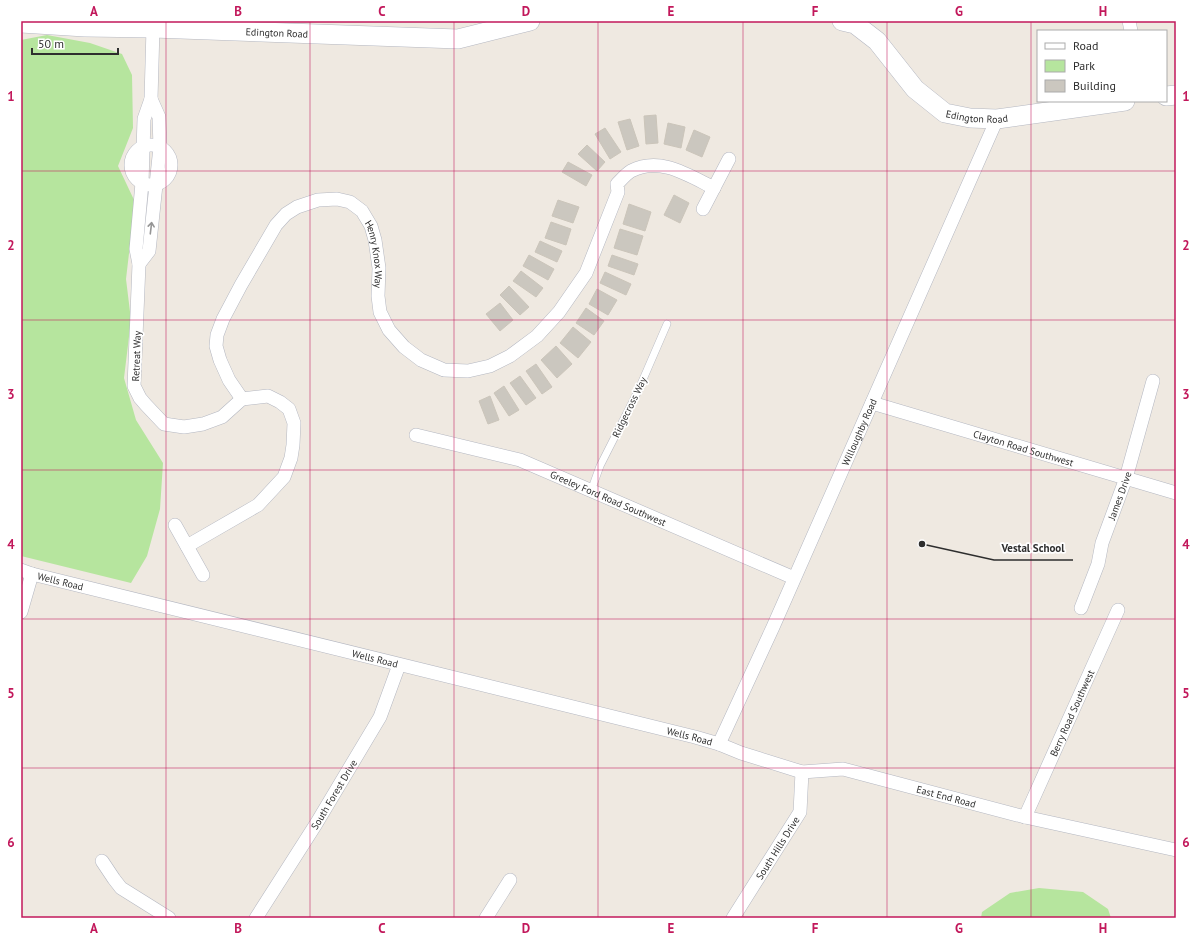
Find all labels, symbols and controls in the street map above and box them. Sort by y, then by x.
text: A [90,3,98,20]
text: B [234,3,242,20]
text: C [378,3,386,20]
text: D [522,3,530,20]
text: E [668,3,675,20]
text: F [812,3,819,20]
text: G [955,3,963,20]
text: H [1099,3,1107,20]
street label: Edington Road [245,25,308,41]
scale bar [32,30,118,56]
legend [1037,30,1167,102]
text: 50 m [38,36,64,51]
text: Road [1073,38,1098,53]
text: Park [1073,58,1095,73]
text: Building [1073,78,1116,93]
text: 1 [7,88,15,105]
text: 1 [1182,88,1190,105]
street label: Edington Road [945,107,1009,126]
street label: Henry Knox Way [362,218,385,289]
one-way arrow [148,222,155,235]
text: 2 [7,237,15,254]
text: 2 [1182,237,1190,254]
street label: Retreat Way [129,330,144,382]
street label: Ridgecross Way [609,374,650,440]
text: 3 [7,386,15,403]
text: 3 [1182,386,1190,403]
street label: Willoughby Road [839,397,880,468]
street label: Clayton Road Southwest [972,427,1076,469]
street label: Greeley Ford Road Southwest [548,468,669,529]
street label: James Drive [1105,470,1134,523]
text: 4 [7,536,15,553]
text: 4 [1182,536,1190,553]
callout: Vestal School [994,537,1073,560]
text: Vestal School [1001,541,1065,555]
street label: Wells Road [36,570,85,593]
street label: Wells Road [351,647,399,671]
street label: Berry Road Southwest [1047,667,1098,759]
text: 5 [7,685,15,702]
text: 5 [1182,685,1190,702]
street label: Wells Road [665,724,714,749]
street label: South Forest Drive [308,757,360,832]
street label: East End Road [915,783,977,811]
street label: South Hills Drive [753,814,803,882]
text: 6 [7,834,15,851]
text: 6 [1182,834,1190,851]
text: A [90,920,98,937]
text: B [234,920,242,937]
text: C [378,920,386,937]
text: D [522,920,530,937]
text: E [668,920,675,937]
text: F [812,920,819,937]
text: G [955,920,963,937]
text: H [1099,920,1107,937]

